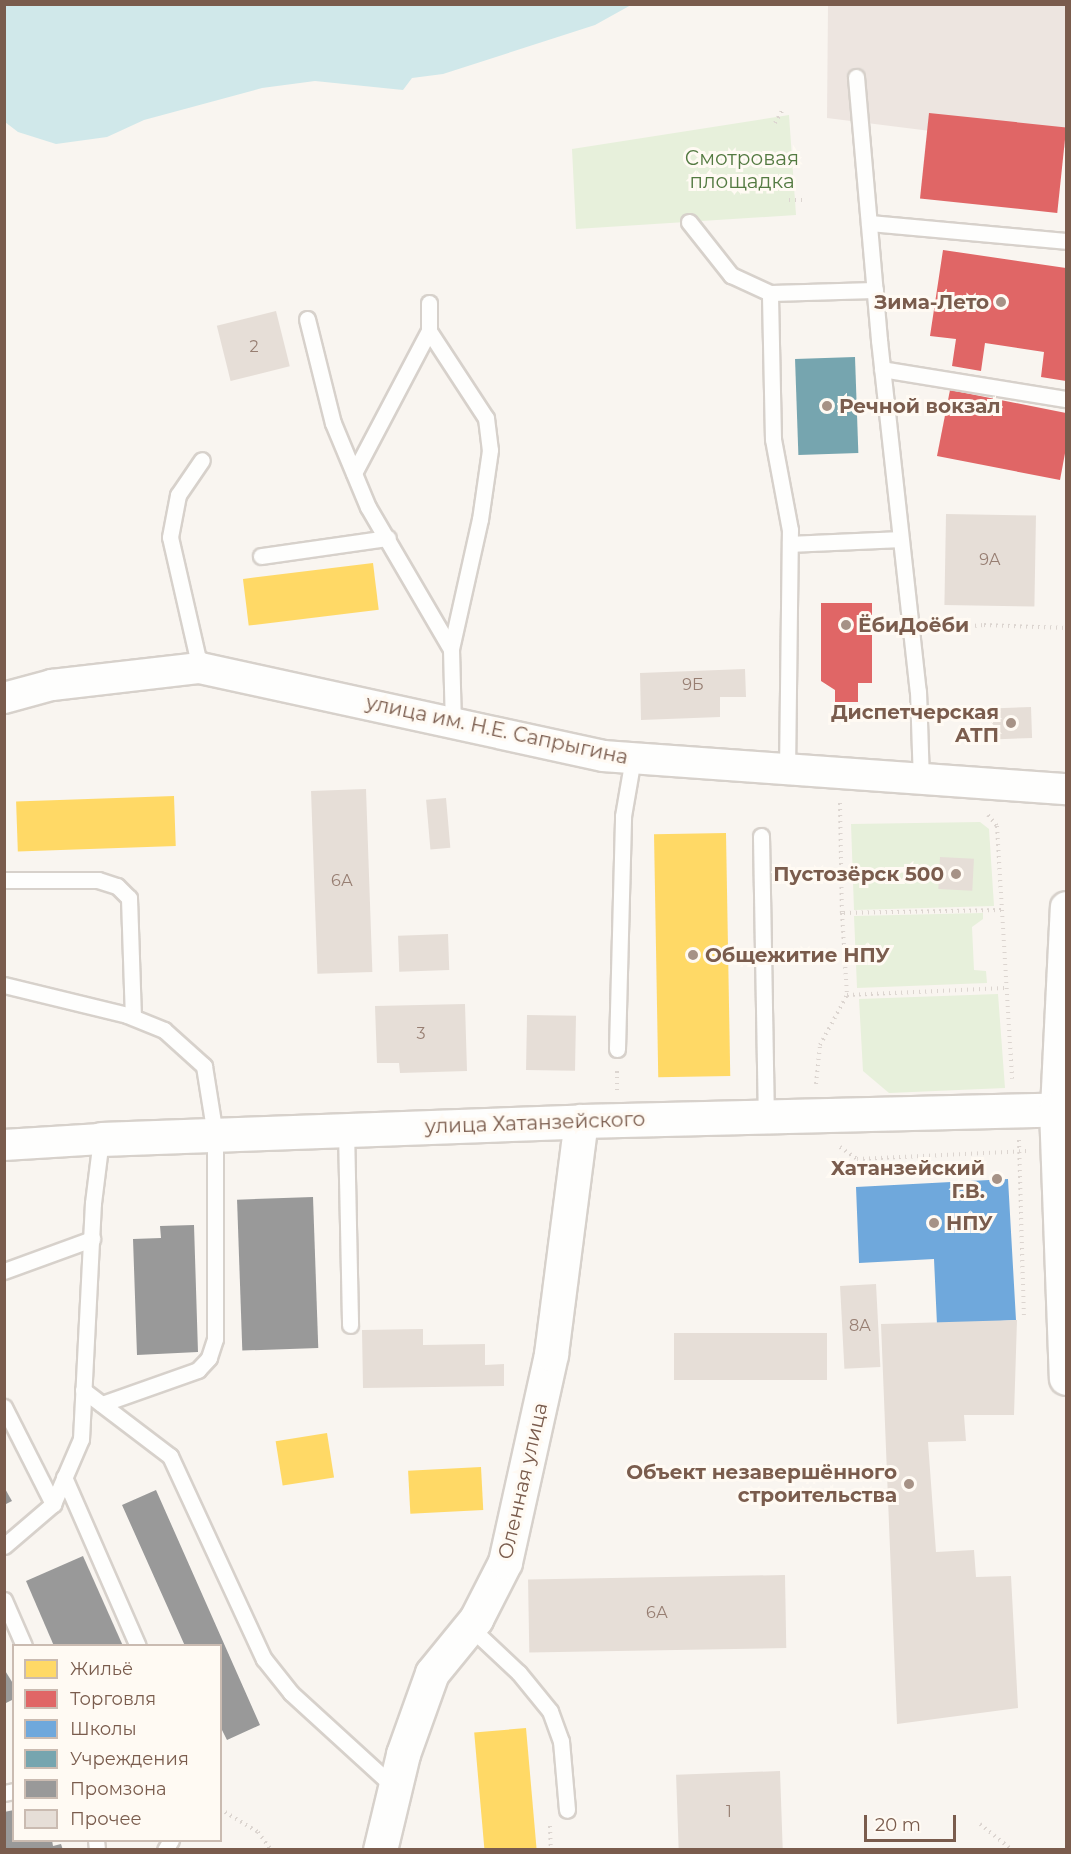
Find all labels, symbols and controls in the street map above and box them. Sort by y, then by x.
park label: Смотровая площадка [685,146,799,193]
place label: Зима-Лето [874,290,989,314]
marker: Зима-Лето [994,295,1008,309]
house number: 2 [249,337,259,357]
place label: Речной вокзал [839,394,1001,418]
marker: Речной вокзал [820,399,834,413]
house number: 9А [979,550,1001,570]
place label: ЁбиДоёби [858,613,969,637]
marker: ЁбиДоёби [839,618,853,632]
house number: 9Б [682,675,704,695]
street label: улица им. Н.Е. Сапрыгина [364,690,630,770]
place label: Диспетчерская АТП [831,700,999,747]
marker: Диспетчерская АТП [1004,716,1018,730]
place label: Пустозёрск 500 [773,862,944,886]
marker: Пустозёрск 500 [949,867,963,881]
house number: 6А [331,871,353,891]
place label: Общежитие НПУ [705,943,890,967]
marker: Общежитие НПУ [686,948,700,962]
house number: 3 [416,1024,426,1044]
street label: улица Хатанзейского [424,1107,646,1139]
place label: Хатанзейский Г.В. [831,1156,985,1203]
marker: Хатанзейский Г.В. [990,1172,1004,1186]
place label: НПУ [946,1211,993,1235]
marker: НПУ [927,1216,941,1230]
house number: 8А [849,1316,871,1336]
street label: Оленная улица [493,1400,553,1562]
place label: Объект незавершённого строительства [626,1460,897,1507]
marker: Объект незавершённого строительства [902,1477,916,1491]
house number: 6А [646,1603,668,1623]
legend [12,1644,222,1842]
text: Жильё [70,1658,133,1680]
text: Торговля [70,1688,156,1710]
text: Школы [70,1718,137,1740]
text: Учреждения [70,1748,189,1770]
text: Промзона [70,1778,167,1800]
house number: 1 [726,1802,732,1822]
scale bar [867,1803,958,1841]
text: Прочее [70,1808,142,1830]
text: 20 m [875,1814,921,1836]

